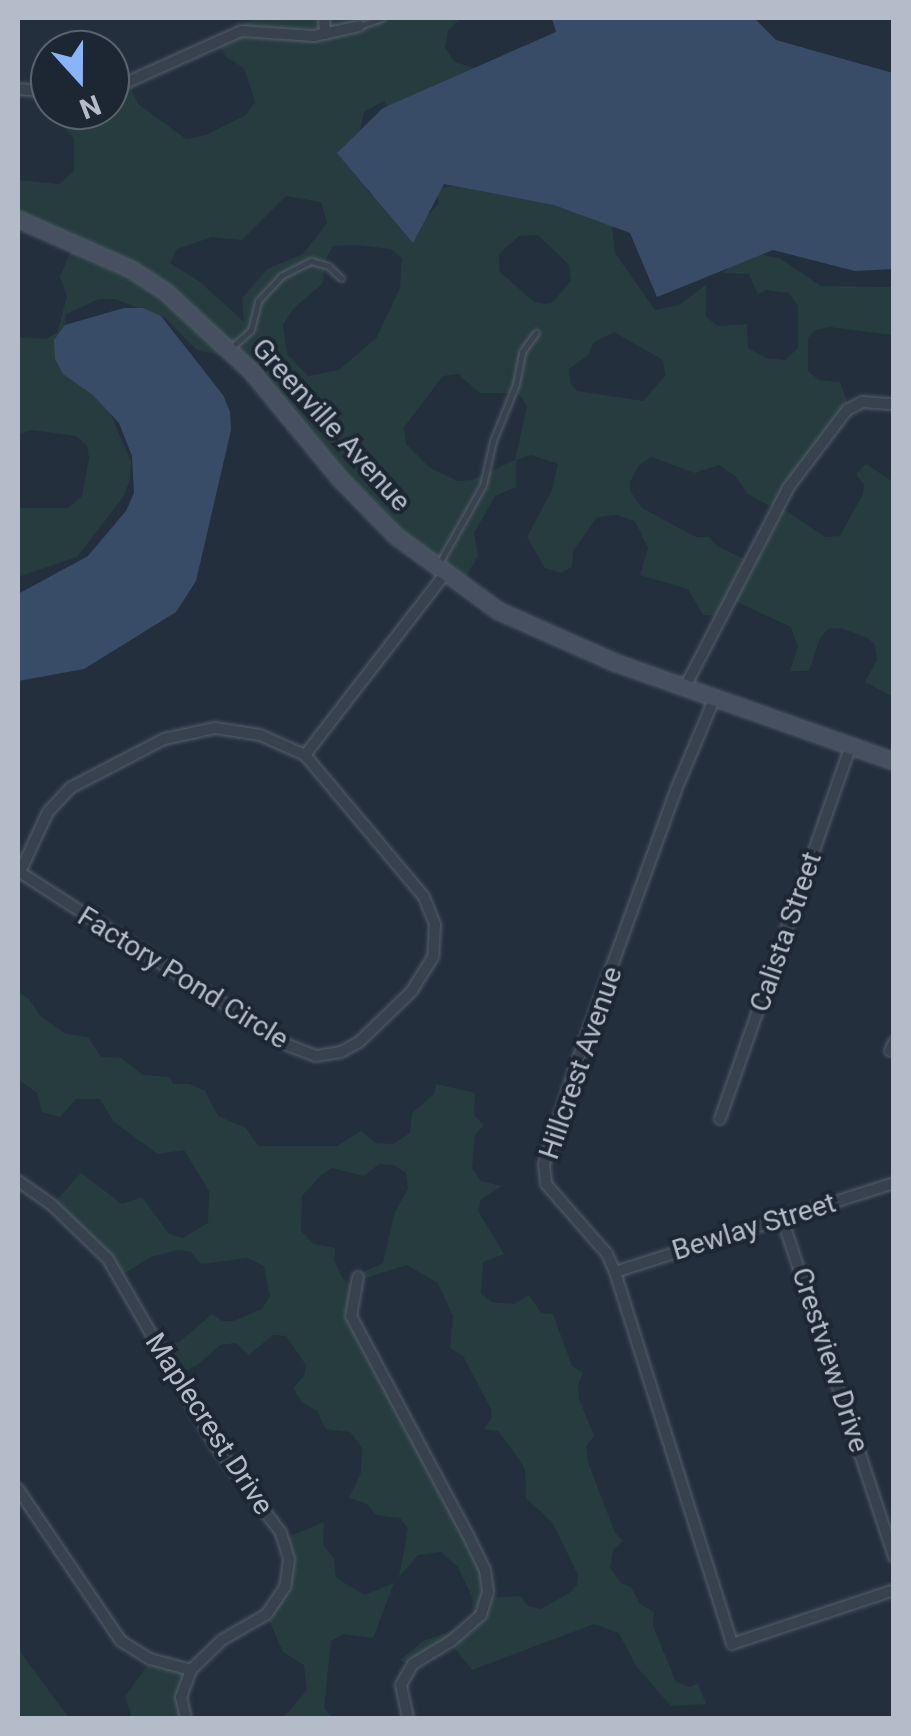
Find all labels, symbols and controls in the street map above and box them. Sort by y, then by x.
north arrow [30,30,130,130]
text: N [75,88,105,126]
street label: Greenville Avenue [245,332,417,518]
street label: Calista Street [743,848,829,1016]
street label: Factory Pond Circle [72,900,294,1056]
street label: Hillcrest Avenue [532,962,630,1164]
street label: Bewlay Street [668,1186,840,1268]
street label: Crestview Drive [784,1263,876,1457]
street label: Maplecrest Drive [138,1327,280,1521]

